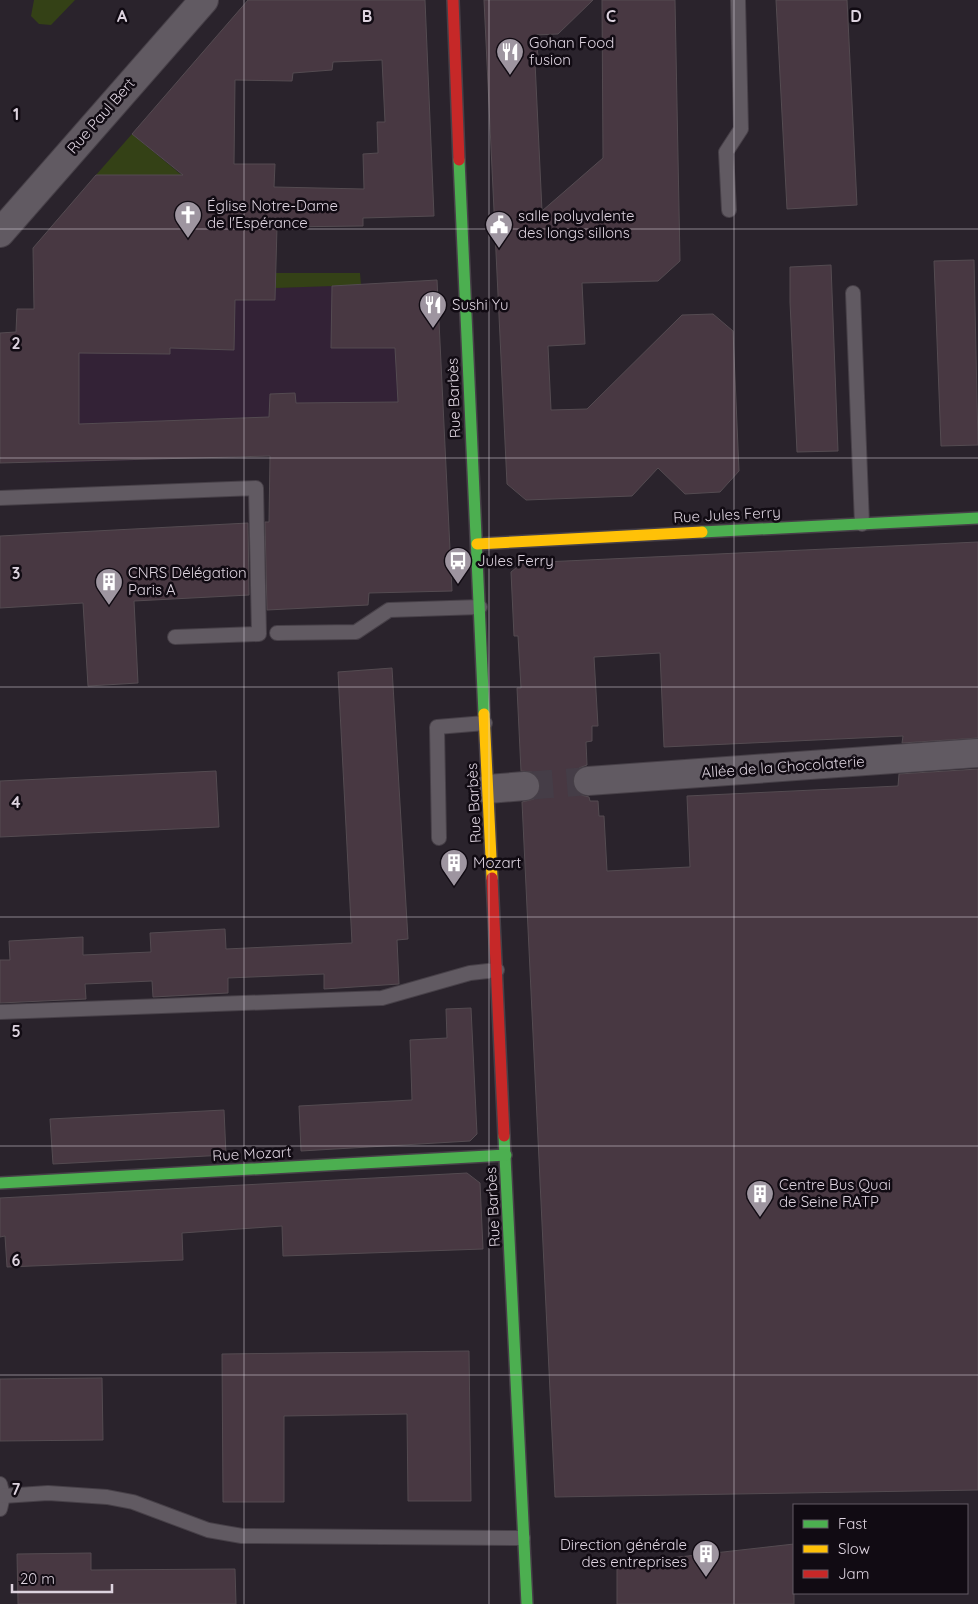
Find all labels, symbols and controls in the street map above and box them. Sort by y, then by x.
text: A [117,6,128,26]
text: B [362,6,372,26]
text: C [606,6,616,26]
text: D [850,6,862,26]
place label: Gohan Food fusion [529,33,614,69]
restaurant icon: Gohan Food fusion [495,37,525,76]
street label: Rue Paul Bert [63,74,139,157]
text: 1 [13,104,19,124]
place label: Église Notre-Dame de l'Espérance [207,196,338,232]
church icon: Église Notre-Dame de l'Espérance [173,200,203,239]
place label: salle polyvalente des longs sillons [518,206,634,242]
public building icon: salle polyvalente des longs sillons [484,210,514,249]
restaurant icon: Sushi Yu [418,290,448,329]
place label: Sushi Yu [452,295,508,314]
text: 2 [11,333,21,353]
street label: Rue Barbès [443,358,464,438]
street label: Rue Jules Ferry [673,502,781,527]
bus stop icon: Jules Ferry [443,546,473,585]
place label: Jules Ferry [477,551,554,570]
text: 3 [12,563,20,583]
place label: CNRS Délégation Paris A [128,563,247,599]
building icon: CNRS Délégation Paris A [94,567,124,606]
street label: Allée de la Chocolaterie [701,751,865,782]
street label: Rue Barbès [462,762,485,844]
text: 4 [11,792,21,812]
building icon: Mozart [439,848,469,887]
place label: Mozart [473,853,521,872]
text: 5 [11,1021,21,1041]
street label: Rue Mozart [212,1142,292,1165]
street label: Rue Barbès [481,1166,504,1248]
place label: Centre Bus Quai de Seine RATP [779,1175,891,1211]
building icon: Centre Bus Quai de Seine RATP [745,1179,775,1218]
text: 6 [12,1250,21,1270]
text: 7 [12,1479,21,1499]
legend [793,1504,968,1594]
text: Fast [838,1514,867,1533]
place label: Direction générale des entreprises [560,1535,687,1571]
building icon: Direction générale des entreprises [691,1539,721,1578]
text: Slow [838,1539,870,1558]
scale bar [12,1562,112,1594]
text: Jam [838,1564,869,1583]
text: 20 m [20,1569,55,1588]

